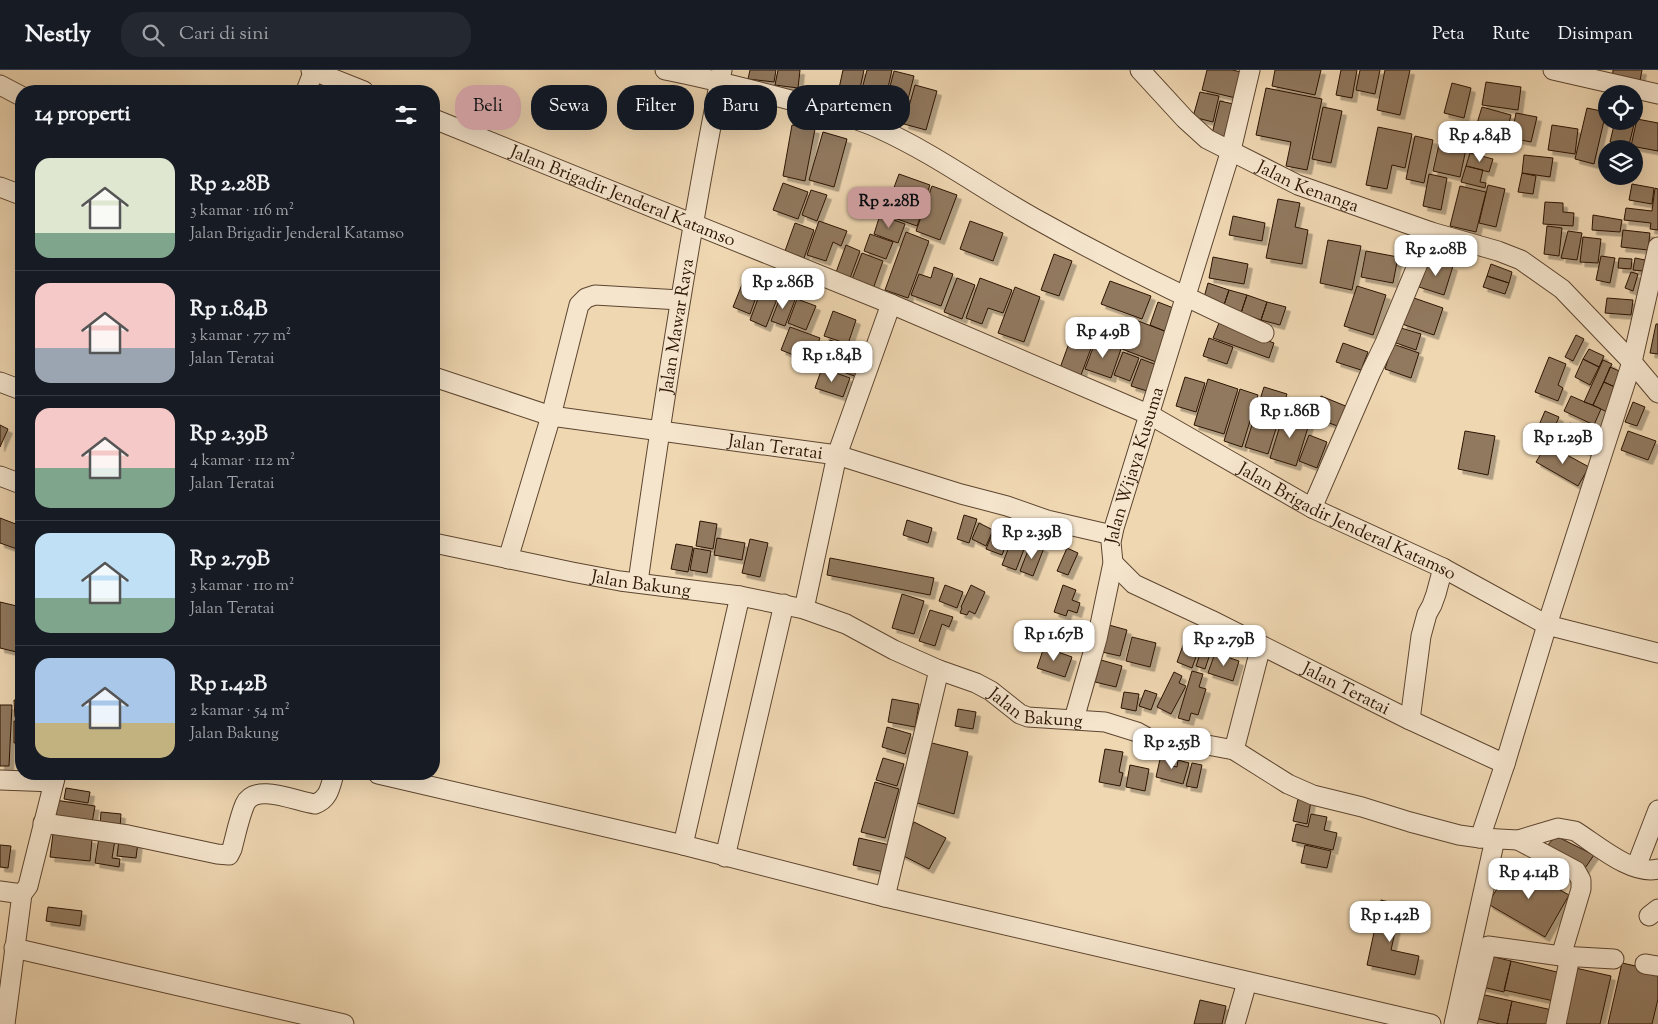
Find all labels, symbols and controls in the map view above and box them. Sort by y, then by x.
search box [121,12,471,57]
text: Nestly [25,18,91,52]
icon: search [139,21,167,49]
text: Cari di sini [179,21,269,48]
text: Peta [1432,22,1464,48]
text: Rute [1492,22,1530,48]
text: Disimpan [1558,22,1633,48]
chip: Beli [455,85,521,130]
chip: Sewa [531,85,607,130]
chip: Filter [617,85,694,130]
chip: Baru [704,85,777,130]
chip: Apartemen [787,85,910,130]
map controls [1598,85,1643,185]
button: locate [1598,85,1643,130]
text: 14 properti [35,100,130,130]
icon: filters [392,101,420,129]
pin: Rp 4.84B [1428,121,1532,163]
text: Rp 4.84B [1449,125,1511,148]
street label: Jalan Brigadir Jenderal Katamso [505,140,739,255]
button: layers [1598,140,1643,185]
street label: Jalan Kenanga [1251,155,1362,220]
text: Rp 2.28B [190,170,270,200]
icon: home [75,178,135,238]
pin: Rp 2.28B [837,186,941,229]
text: Rp 2.28B [859,191,919,214]
text: 3 kamar · 116 m² [190,200,294,223]
text: Jalan Brigadir Jenderal Katamso [190,223,404,246]
pin: Rp 2.08B [1384,234,1488,277]
text: Rp 2.08B [1405,239,1467,262]
street label: Jalan Mawar Raya [655,257,702,396]
pin: Rp 2.86B [731,268,835,310]
text: Rp 2.86B [752,272,814,295]
text: Rp 1.84B [190,295,268,325]
icon: home [75,303,135,363]
pin: Rp 4.9B [1057,316,1149,359]
text: Rp 4.9B [1076,321,1130,344]
text: 3 kamar · 77 m² [190,325,291,348]
pin: Rp 1.84B [780,340,884,383]
text: Rp 1.84B [802,345,862,368]
text: Jalan Teratai [190,348,275,371]
street label: Jalan Wijaya Kusuma [1100,384,1172,548]
pin: Rp 1.86B [1238,396,1342,439]
text: Rp 1.86B [1260,401,1320,424]
text: Rp 2.39B [190,420,268,450]
pin: Rp 1.29B [1511,422,1615,465]
text: Rp 1.29B [1534,427,1592,450]
icon: home [75,428,135,488]
street label: Jalan Teratai [725,429,824,468]
text: 4 kamar · 112 m² [190,450,295,473]
street label: Jalan Brigadir Jenderal Katamso [1232,457,1461,588]
text: Jalan Teratai [190,473,275,496]
pin: Rp 2.39B [980,518,1084,560]
text: Rp 2.39B [1002,522,1062,545]
text: Rp 2.79B [190,545,270,575]
icon: home [75,553,135,613]
street label: Jalan Bakung [588,565,692,605]
text: 3 kamar · 110 m² [190,575,294,598]
text: Jalan Teratai [190,598,275,621]
pin: Rp 1.67B [1002,620,1106,662]
text: Rp 1.67B [1025,624,1083,647]
pin: Rp 2.79B [1172,624,1276,667]
text: Rp 2.79B [1194,629,1254,652]
street label: Jalan Teratai [1296,656,1394,723]
text: Rp 1.42B [190,670,267,700]
icon: home [75,678,135,738]
street label: Jalan Bakung [981,682,1084,736]
text: 2 kamar · 54 m² [190,700,290,723]
text: Jalan Bakung [190,723,279,746]
pin: Rp 2.55B [1120,728,1224,770]
text: Rp 2.55B [1144,732,1200,755]
pin: Rp 4.14B [1477,858,1581,900]
text: Rp 4.14B [1499,862,1559,885]
pin: Rp 1.42B [1338,900,1442,943]
text: Rp 1.42B [1361,905,1419,928]

